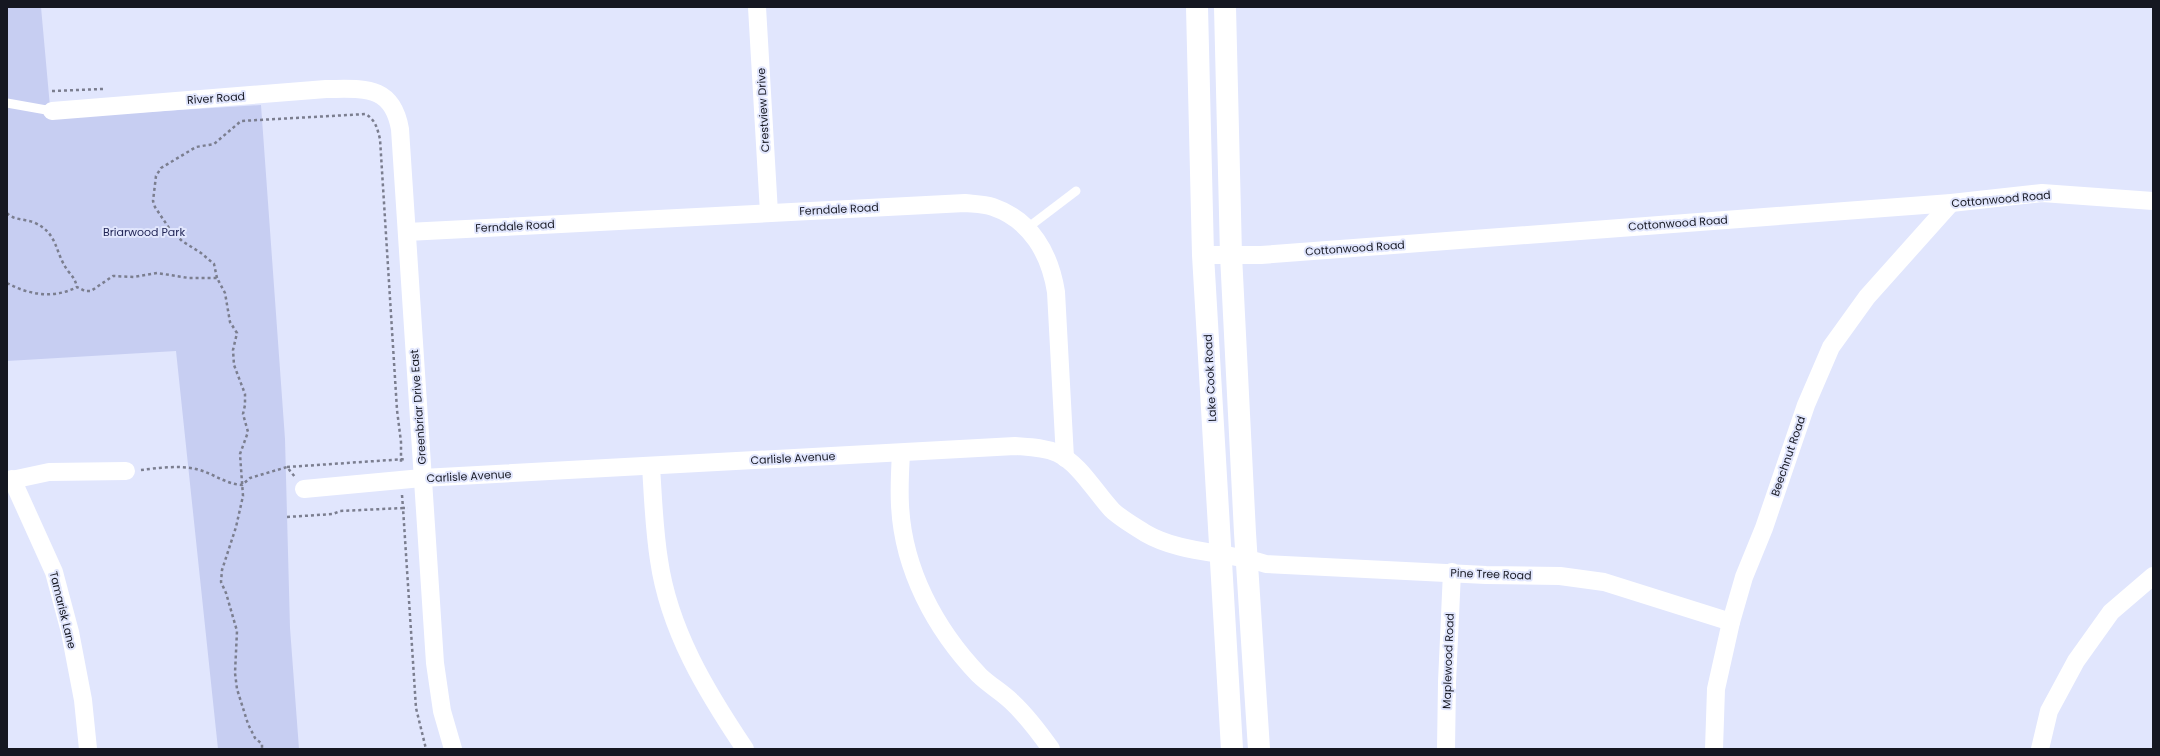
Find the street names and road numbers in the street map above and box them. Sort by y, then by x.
street label: Crestview Drive [753,67,773,153]
street label: River Road [186,88,246,108]
street label: Cottonwood Road [1951,187,2051,211]
street label: Ferndale Road [799,199,879,219]
street label: Cottonwood Road [1628,212,1728,234]
street label: Ferndale Road [475,216,555,236]
street label: Cottonwood Road [1305,237,1405,259]
street label: Lake Cook Road [1200,334,1220,422]
street label: Greenbriar Drive East [406,349,430,465]
street label: Beechnut Road [1767,414,1809,498]
street label: Carlisle Avenue [750,448,836,468]
street label: Carlisle Avenue [426,466,512,486]
street label: Pine Tree Road [1450,565,1532,583]
street label: Tamarisk Lane [46,570,80,651]
street label: Maplewood Road [1438,613,1458,709]

